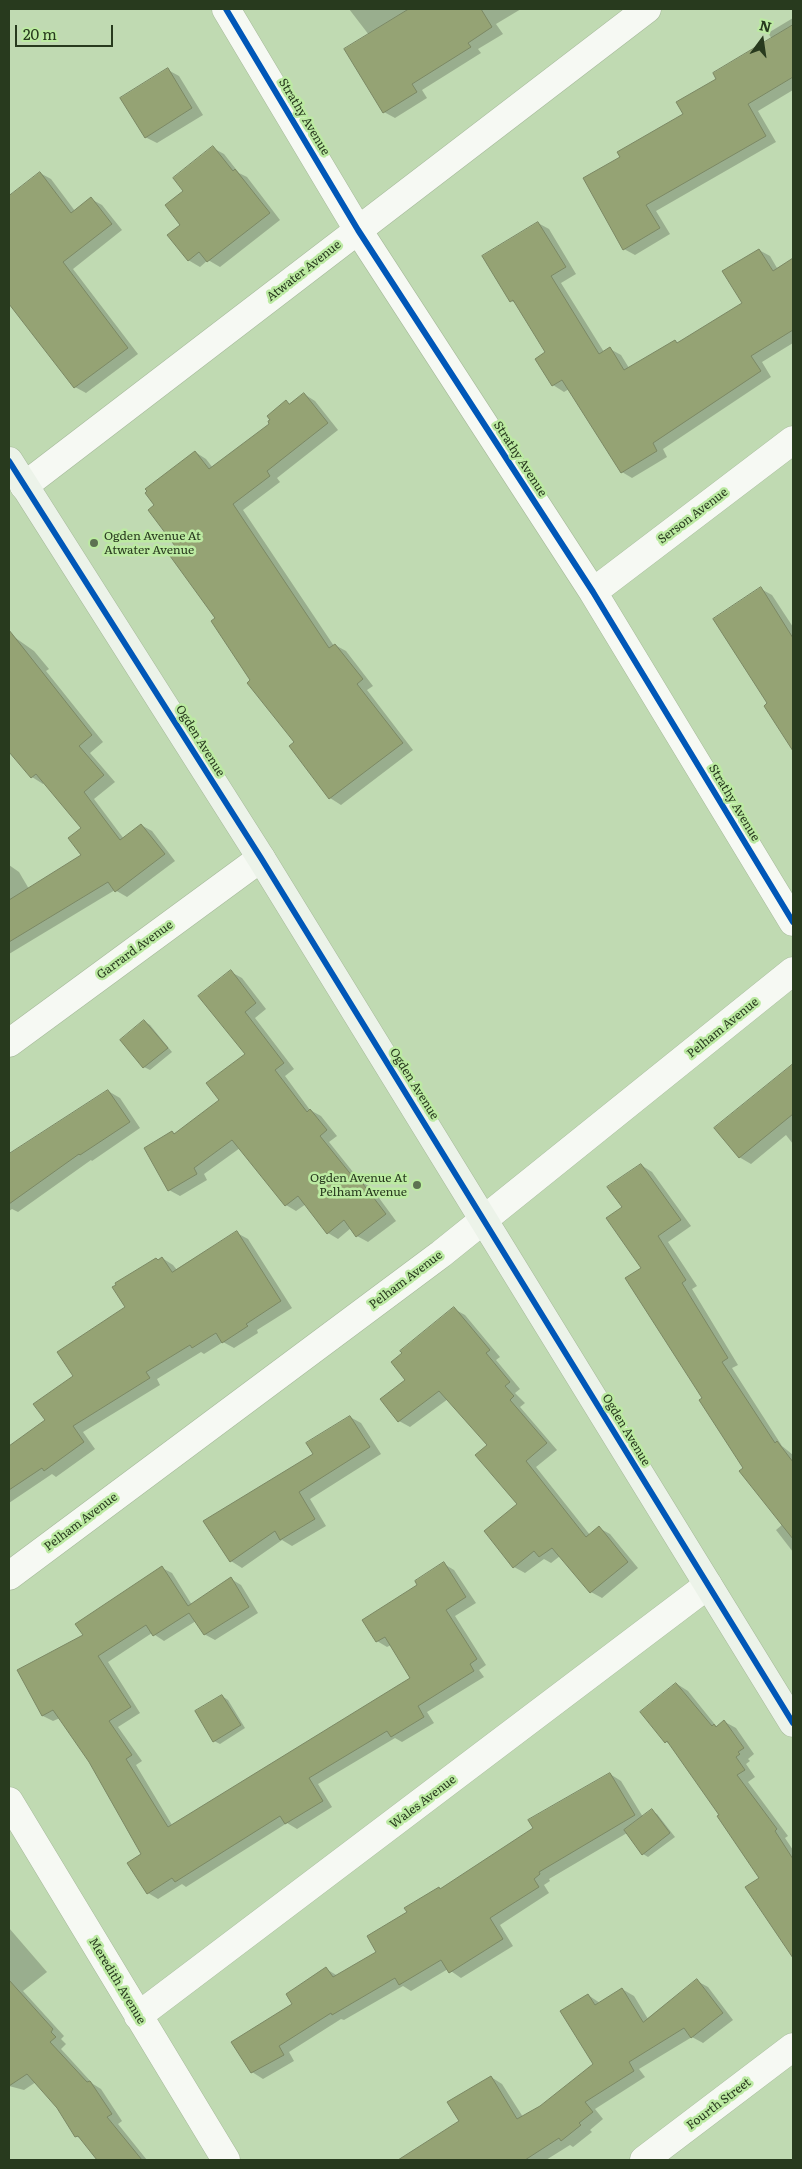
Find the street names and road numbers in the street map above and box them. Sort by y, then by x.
street label: Strathy Avenue [275,76,333,158]
street label: Atwater Avenue [264,238,344,304]
street label: Strathy Avenue [490,419,550,499]
street label: Serson Avenue [655,485,731,547]
street label: Ogden Avenue [172,703,228,779]
street label: Strathy Avenue [705,762,763,844]
street label: Garrard Avenue [94,918,176,982]
street label: Pelham Avenue [684,995,762,1061]
street label: Ogden Avenue [386,1046,442,1122]
street label: Pelham Avenue [367,1248,445,1312]
street label: Ogden Avenue [599,1391,653,1469]
street label: Pelham Avenue [42,1490,120,1554]
street label: Wales Avenue [387,1772,459,1832]
street label: Meredith Avenue [86,1935,148,2027]
street label: Fourth Street [684,2075,754,2133]

